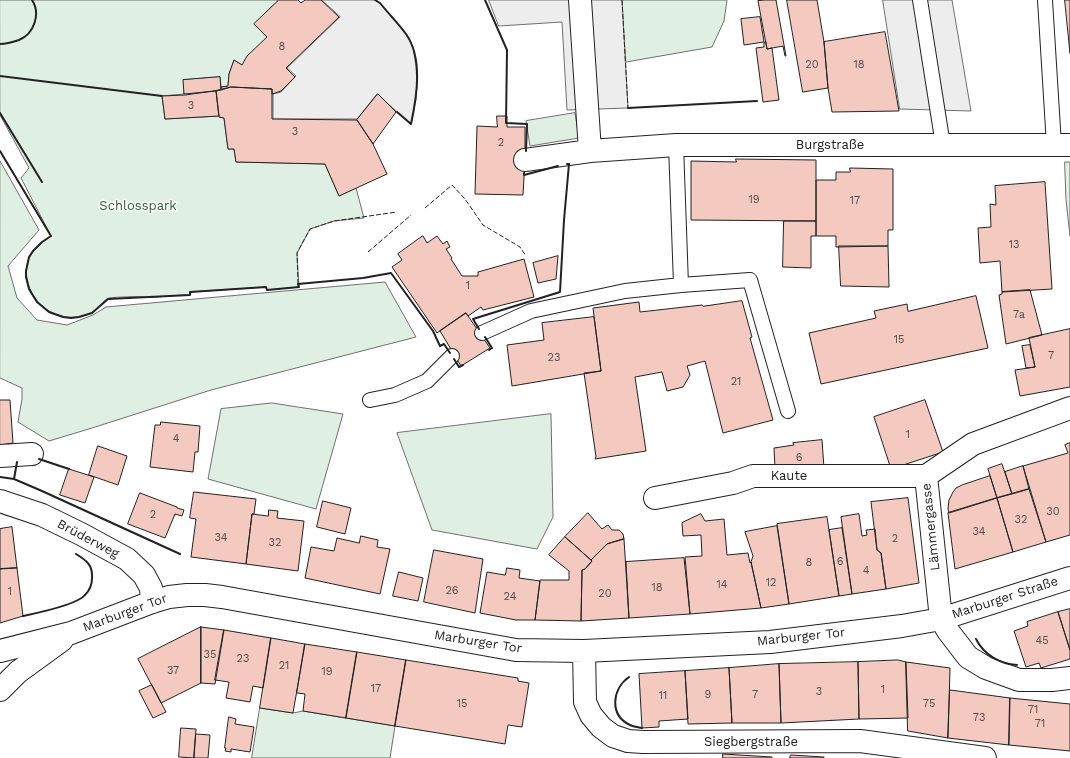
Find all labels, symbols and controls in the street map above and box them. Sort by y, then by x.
house number: 8 [279,40,285,54]
house number: 20 [805,58,819,72]
house number: 18 [853,58,865,72]
house number: 3 [188,99,194,113]
house number: 3 [292,125,298,139]
house number: 2 [498,136,504,150]
street label: Burgstraße [796,137,864,153]
house number: 19 [748,193,760,207]
house number: 17 [850,194,860,208]
park label: Schlosspark [99,198,177,214]
house number: 13 [1009,238,1019,252]
house number: 1 [466,279,470,293]
house number: 7a [1013,308,1025,322]
house number: 15 [894,333,904,347]
house number: 7 [1048,349,1054,363]
house number: 23 [548,351,560,365]
house number: 21 [731,375,741,389]
house number: 1 [906,428,910,442]
house number: 4 [173,432,179,446]
house number: 6 [796,451,802,465]
street label: Kaute [771,468,807,484]
street label: Lämmergasse [919,482,943,572]
house number: 30 [1046,505,1060,519]
house number: 2 [150,508,156,522]
house number: 32 [1015,513,1027,527]
street label: Brüderweg [54,516,122,562]
house number: 34 [972,525,986,539]
house number: 34 [214,531,228,545]
house number: 2 [892,532,898,546]
house number: 32 [269,536,281,550]
house number: 6 [837,555,843,569]
house number: 8 [806,556,812,570]
house number: 4 [863,564,869,578]
street label: Marburger Straße [950,573,1060,623]
house number: 12 [766,576,776,590]
house number: 14 [716,578,728,592]
house number: 18 [651,581,663,595]
house number: 26 [445,584,459,598]
house number: 1 [8,585,12,599]
house number: 20 [598,587,612,601]
house number: 24 [504,590,516,604]
street label: Marburger Tor [81,591,169,635]
street label: Marburger Tor [756,625,846,649]
street label: Marburger Tor [433,627,523,657]
house number: 45 [1035,634,1049,648]
house number: 35 [204,648,216,662]
house number: 23 [237,652,249,666]
house number: 21 [279,659,289,673]
house number: 37 [167,664,179,678]
house number: 19 [321,665,333,679]
house number: 17 [371,682,381,696]
house number: 1 [881,683,885,697]
house number: 3 [816,685,822,699]
house number: 9 [705,688,711,702]
house number: 7 [752,688,758,702]
house number: 11 [659,689,667,703]
house number: 15 [457,697,467,711]
house number: 75 [923,697,935,711]
house number: 71 [1028,703,1038,717]
house number: 73 [973,711,985,725]
house number: 71 [1035,717,1045,731]
street label: Siegbergstraße [704,734,798,750]

